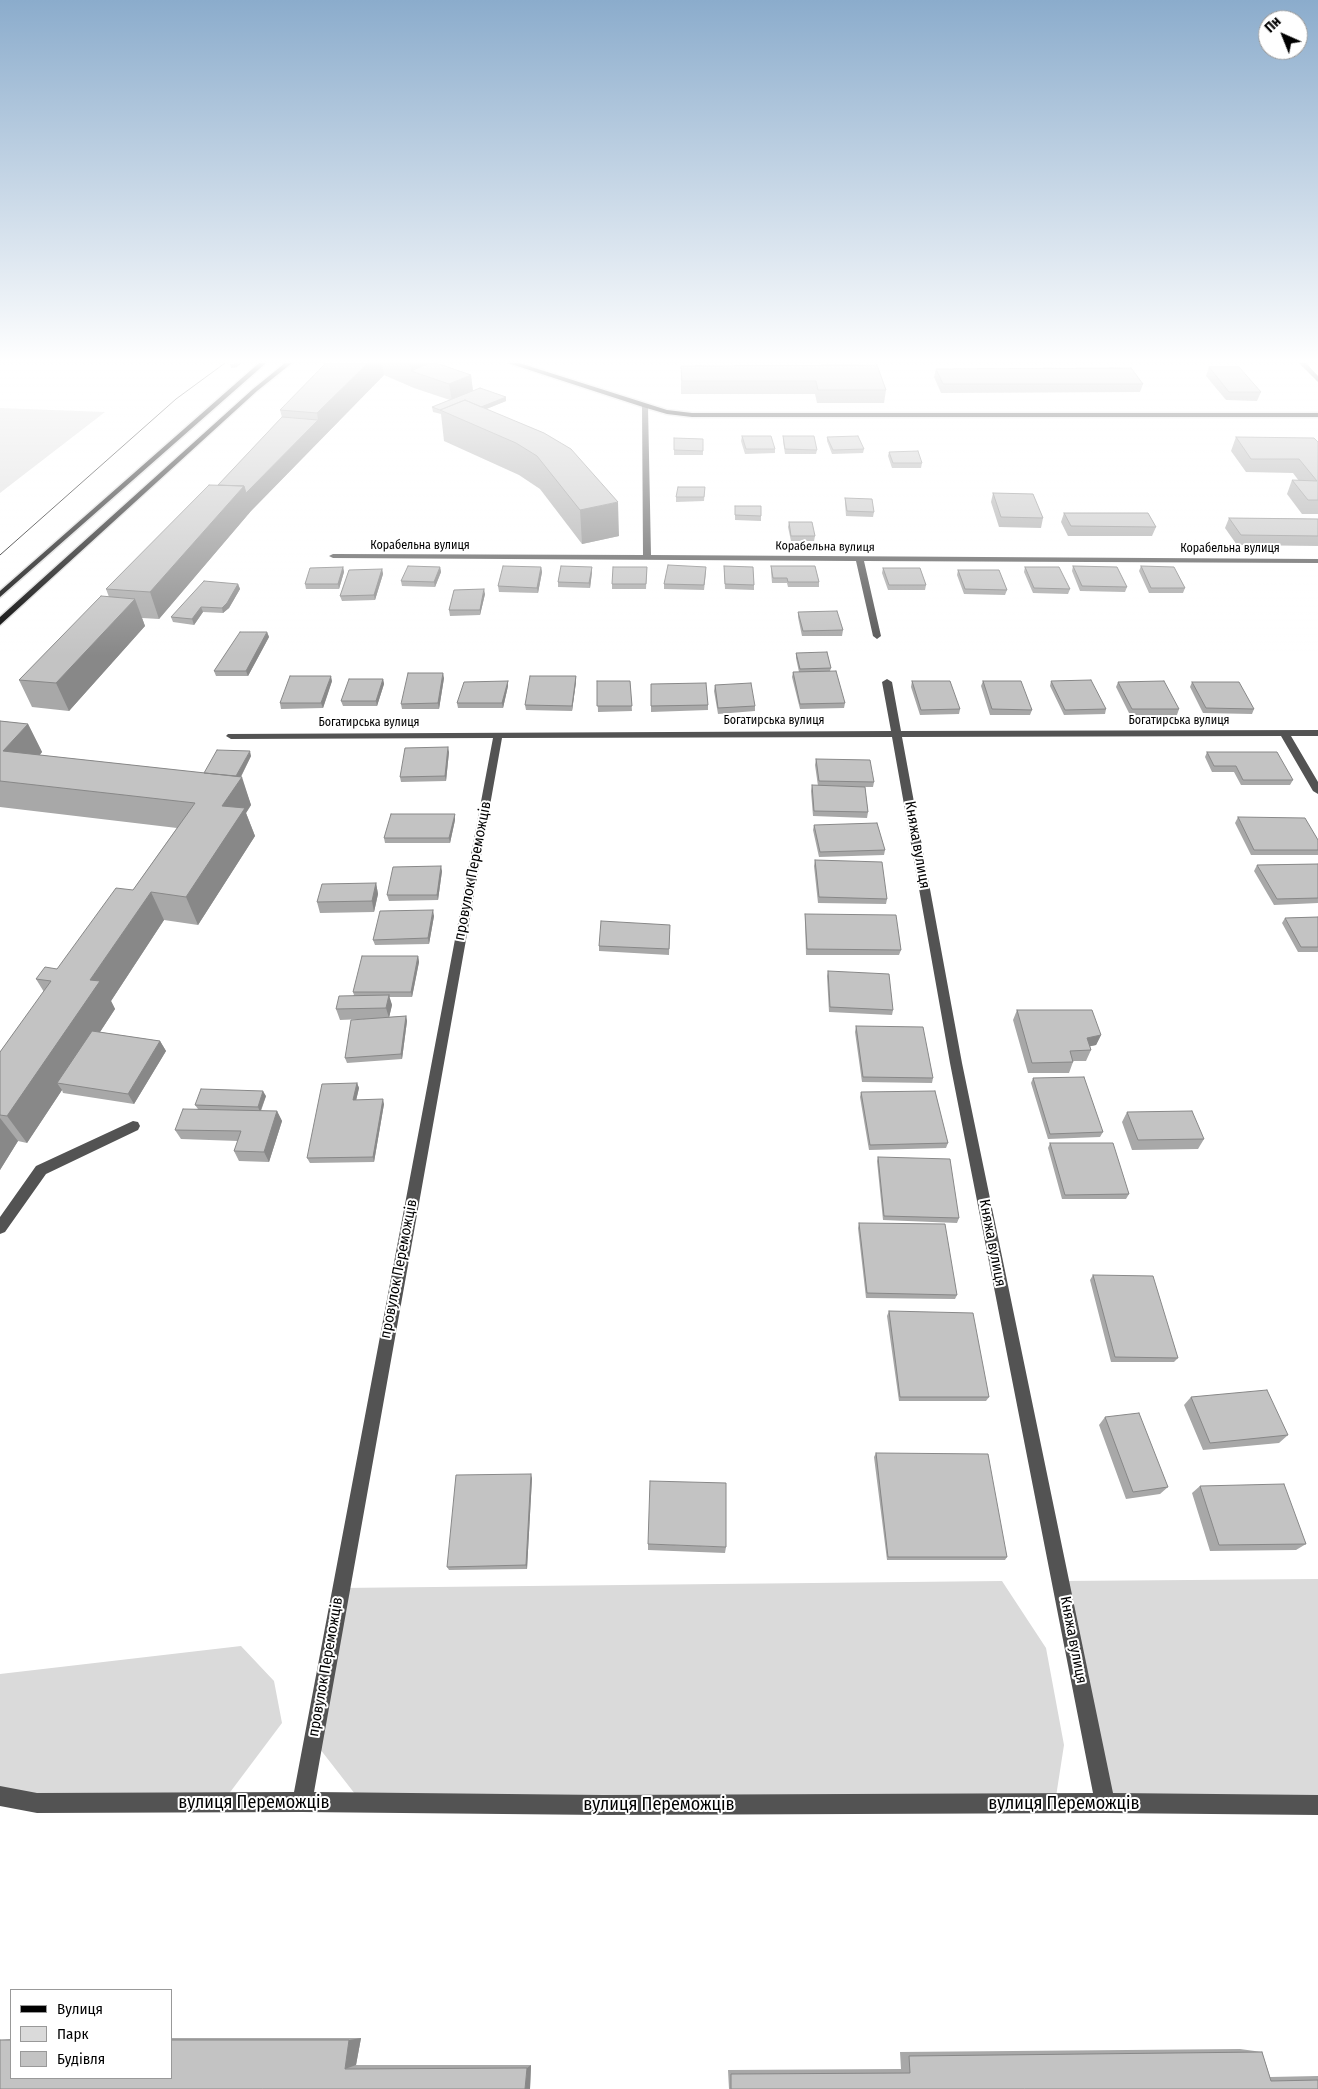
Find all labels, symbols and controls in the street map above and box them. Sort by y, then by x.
north arrow [1258,10,1308,60]
text: Пн [1261,13,1285,36]
street label: Корабельна вулиця [370,539,470,553]
street label: Корабельна вулиця [775,539,875,555]
street label: Корабельна вулиця [1180,542,1280,556]
street label: Богатирська вулиця [724,714,824,728]
street label: Богатирська вулиця [1129,714,1229,728]
street label: Богатирська вулиця [319,716,419,730]
street label: провулок Переможців [451,800,495,942]
street label: Княжа вулиця [900,800,934,890]
street label: провулок Переможців [377,1198,421,1340]
street label: Княжа вулиця [975,1198,1009,1288]
street label: Княжа вулиця [1056,1595,1090,1685]
street label: провулок Переможців [305,1596,347,1738]
street label: вулиця Переможців [178,1792,330,1814]
street label: вулиця Переможців [988,1793,1140,1815]
street label: вулиця Переможців [583,1794,735,1816]
legend [10,1989,172,2079]
text: Вулиця [57,2000,103,2018]
text: Парк [57,2025,88,2043]
text: Будівля [57,2050,105,2068]

